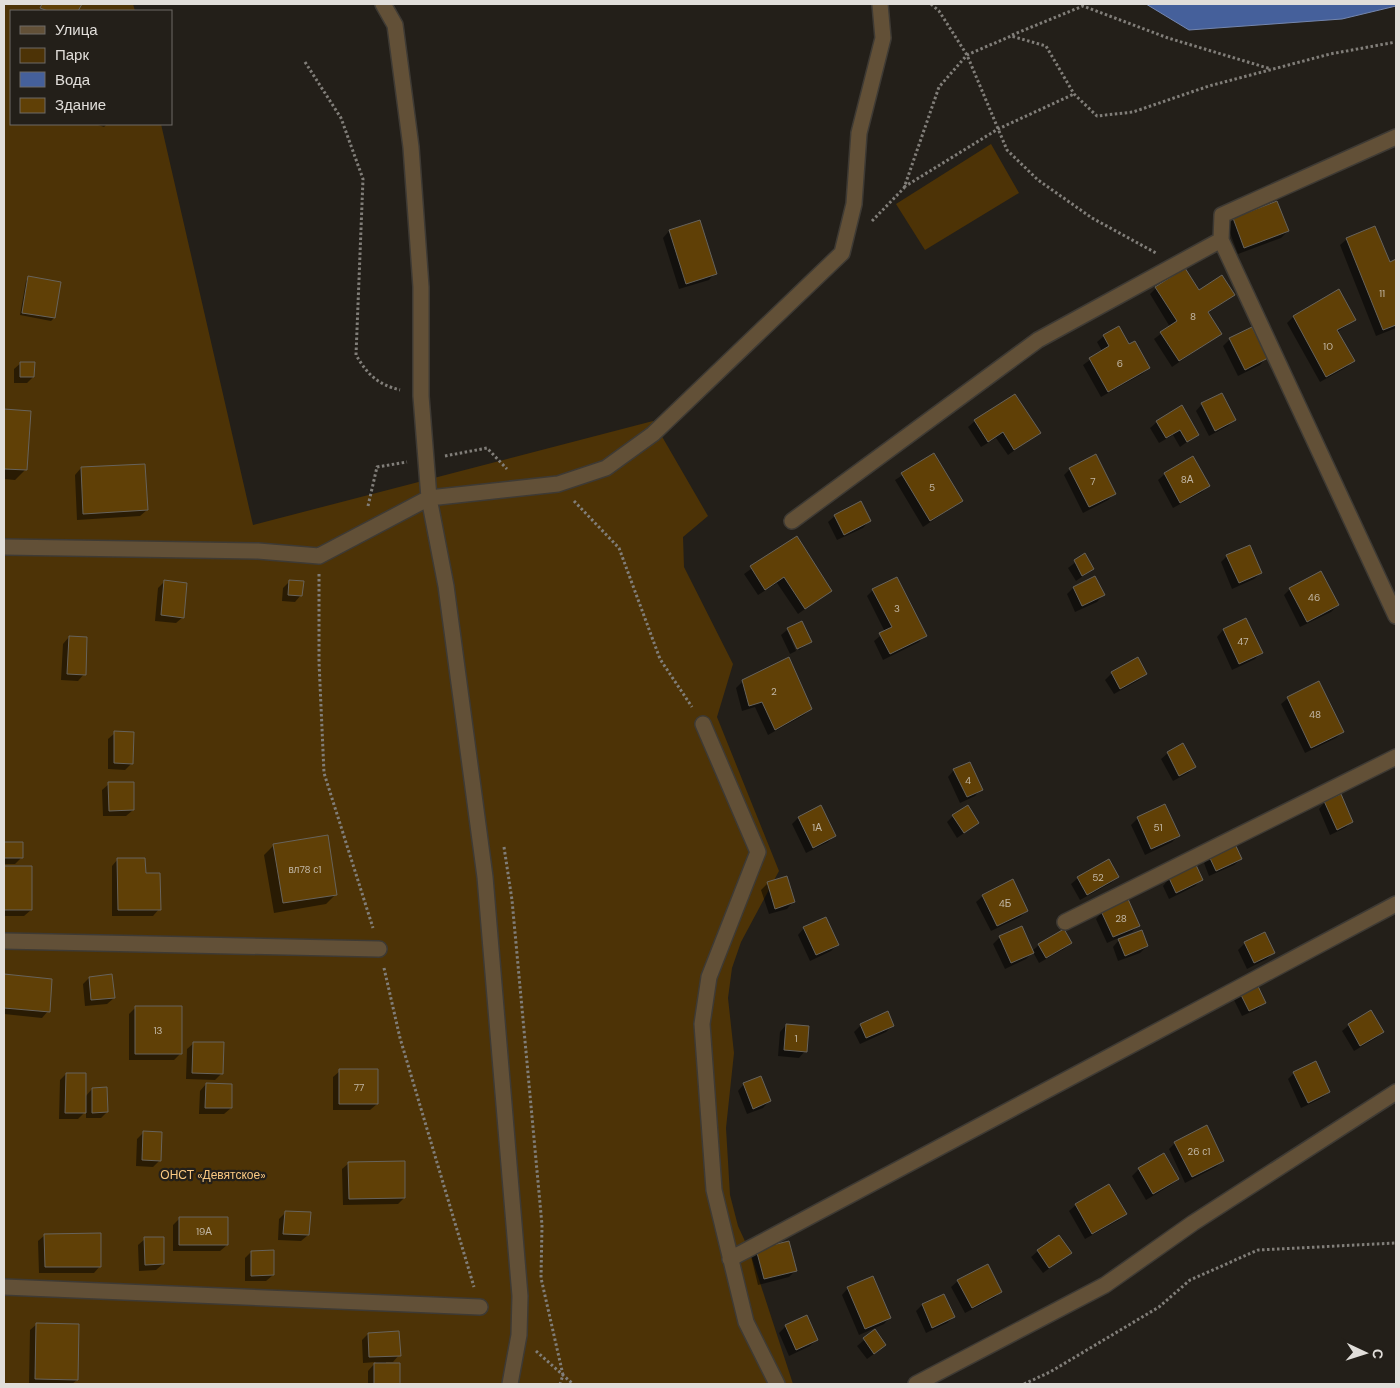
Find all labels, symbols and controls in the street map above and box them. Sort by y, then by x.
legend [10,10,172,125]
text: Улица [55,20,98,40]
text: Парк [55,45,89,65]
text: Вода [55,70,91,90]
text: Здание [55,95,106,115]
house number: 11 [1379,287,1385,300]
house number: 8 [1190,310,1196,323]
house number: 10 [1323,340,1333,353]
house number: 6 [1117,357,1123,370]
house number: 8А [1181,473,1194,486]
house number: 7 [1090,475,1096,488]
house number: 5 [929,481,935,494]
house number: 46 [1308,591,1320,604]
house number: 3 [894,602,900,615]
house number: 47 [1237,635,1249,648]
house number: 2 [771,685,777,698]
house number: 48 [1309,708,1321,721]
house number: 4 [965,774,971,787]
house number: 1А [812,821,822,834]
house number: 51 [1153,821,1163,834]
house number: вл78 с1 [289,863,321,876]
house number: 52 [1092,871,1104,884]
house number: 4Б [999,897,1012,910]
house number: 28 [1115,912,1127,925]
house number: 13 [153,1024,163,1037]
house number: 1 [794,1032,798,1045]
house number: 77 [354,1081,364,1094]
house number: 26 с1 [1188,1145,1210,1158]
park label: ОНСТ «Девятское» [160,1167,266,1183]
house number: 19А [196,1225,212,1238]
north arrow [1340,1328,1390,1378]
text: С [1369,1348,1387,1360]

